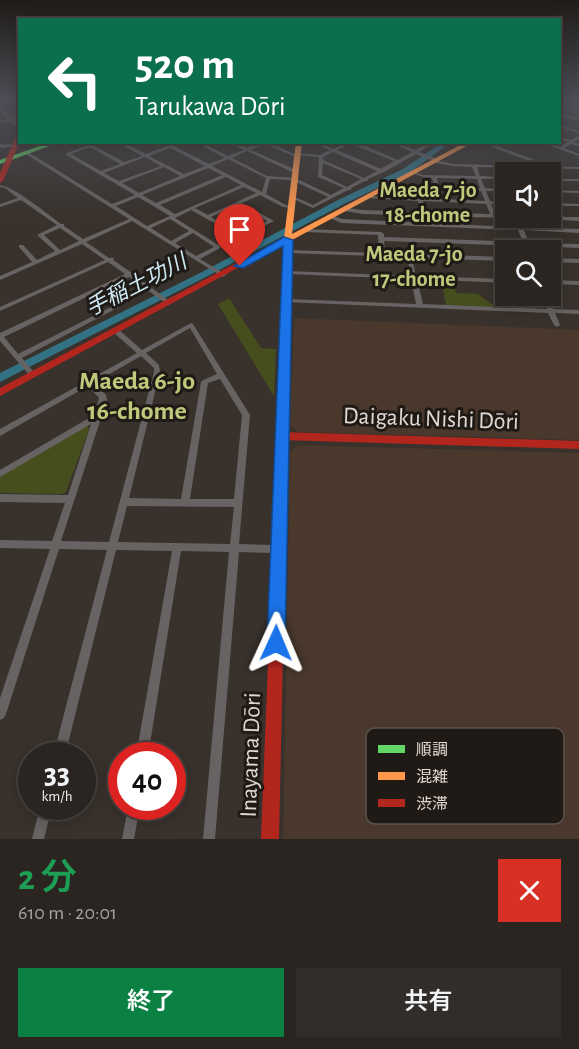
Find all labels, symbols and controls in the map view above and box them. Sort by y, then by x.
icon: left [36,42,114,120]
text: 520 m [135,44,235,86]
text: Tarukawa Dōri [135,93,285,120]
map controls [495,162,561,306]
button: sound [495,162,561,228]
district label: Maeda 7-jo 18-chome [379,179,477,226]
pin [214,204,265,266]
icon: arrive [223,213,256,246]
button: search [495,240,561,306]
district label: Maeda 7-jo 17-chome [365,243,463,290]
water label: 手稲土功川 [82,248,192,320]
district label: Maeda 6-jo 16-chome [79,368,195,424]
street label: Daigaku Nishi Dōri [343,404,519,434]
position arrow [244,611,308,675]
street label: Inayama Dōri [237,692,265,818]
legend [366,728,564,824]
speed limit sign: 40 [108,742,186,820]
text: 順調 [416,742,448,758]
text: 33 [44,759,70,789]
text: 混雑 [416,768,448,785]
text: km/h [42,789,72,804]
text: 渋滞 [416,796,448,812]
button: close [498,859,561,922]
text: 2 分 [18,860,76,896]
text: 610 m · 20:01 [18,903,117,923]
button: 終了 [18,968,284,1037]
button: 共有 [296,968,561,1037]

